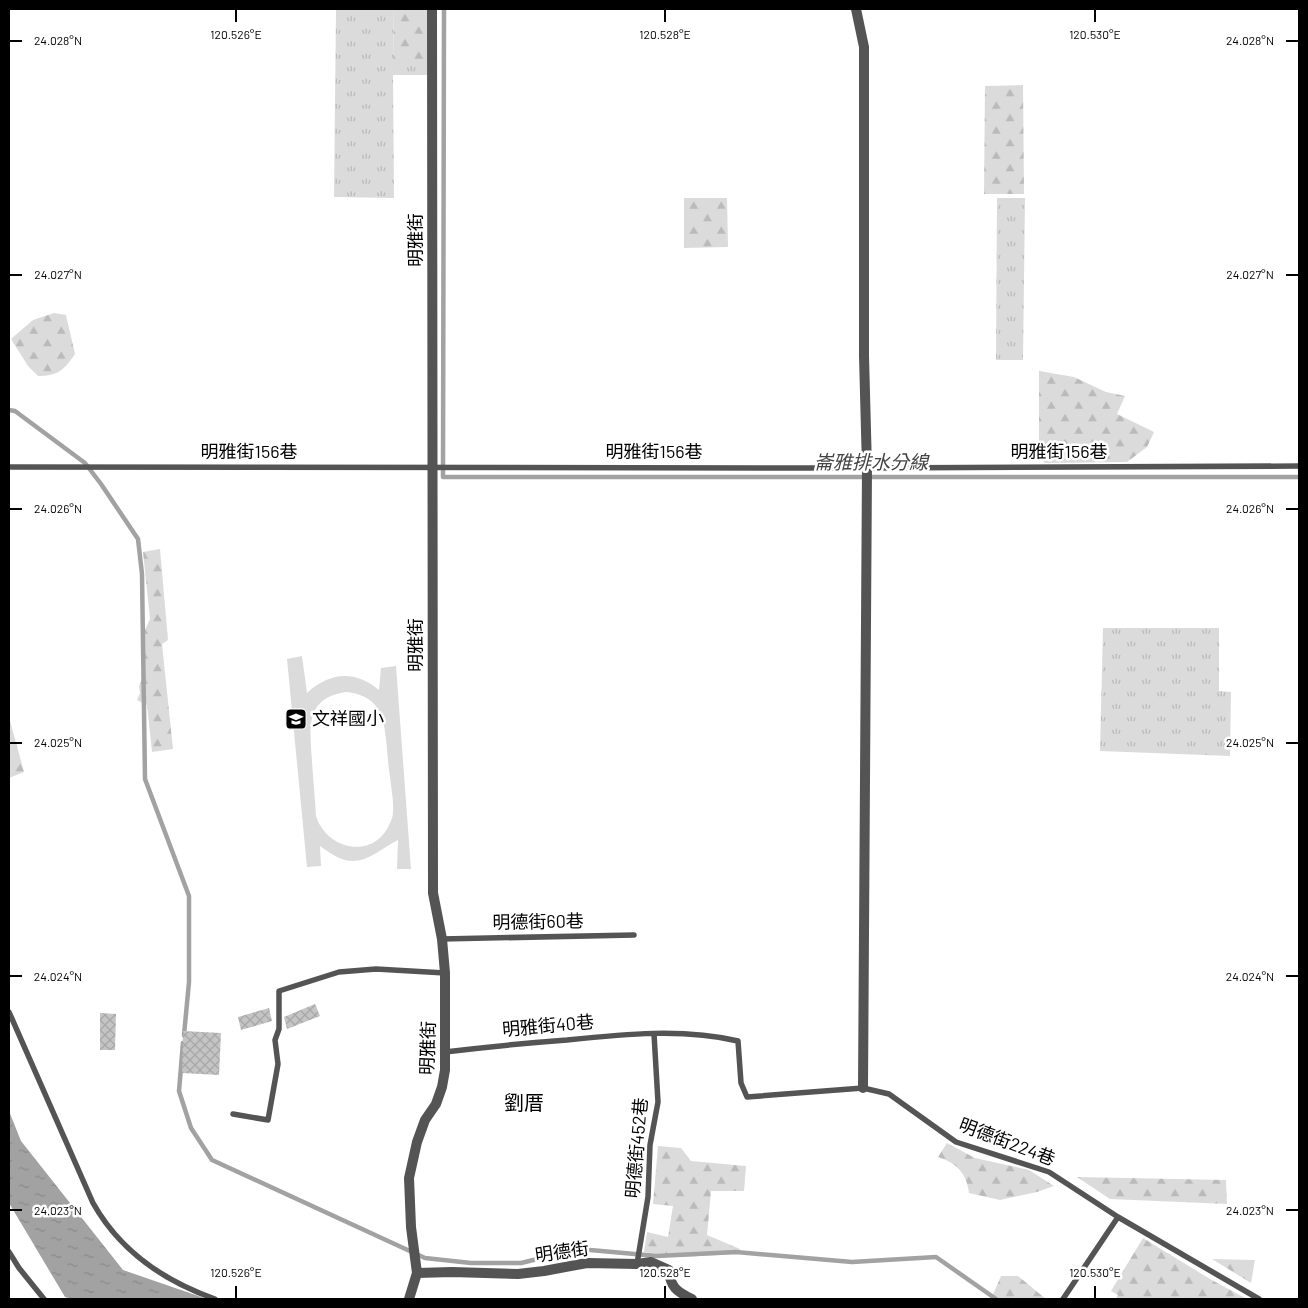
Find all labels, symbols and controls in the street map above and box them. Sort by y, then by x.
text: 120.526°E [210,27,262,41]
text: 120.528°E [639,27,691,41]
text: 120.530°E [1069,27,1121,41]
text: 24.028°N [34,33,82,47]
text: 24.028°N [1226,33,1274,47]
street label: 明雅街 [404,213,426,267]
text: 24.027°N [34,267,82,281]
text: 24.027°N [1226,267,1274,281]
street label: 明雅街156巷 [201,440,297,462]
street label: 明雅街156巷 [606,440,702,462]
street label: 明雅街156巷 [1011,440,1107,462]
water label: 崙雅排水分線 [814,450,930,473]
text: 24.026°N [34,501,82,515]
text: 24.026°N [1226,501,1274,515]
street label: 明雅街 [404,618,426,672]
school or university icon: 文祥國小 [284,707,308,731]
place label: 文祥國小 [312,707,384,729]
text: 24.025°N [34,735,82,749]
text: 24.025°N [1226,735,1274,749]
street label: 明德街60巷 [492,909,584,933]
text: 24.024°N [34,969,82,983]
text: 24.024°N [1226,969,1274,983]
street label: 明雅街40巷 [501,1010,595,1040]
street label: 明雅街 [415,1021,439,1075]
district label: 劉厝 [504,1090,544,1114]
street label: 明德街452巷 [621,1097,651,1199]
street label: 明德街224巷 [956,1113,1059,1169]
text: 24.023°N [34,1203,82,1217]
text: 24.023°N [1226,1203,1274,1217]
street label: 明德街 [534,1236,590,1266]
text: 120.526°E [210,1265,262,1279]
text: 120.528°E [639,1265,691,1279]
text: 120.530°E [1069,1265,1121,1279]

